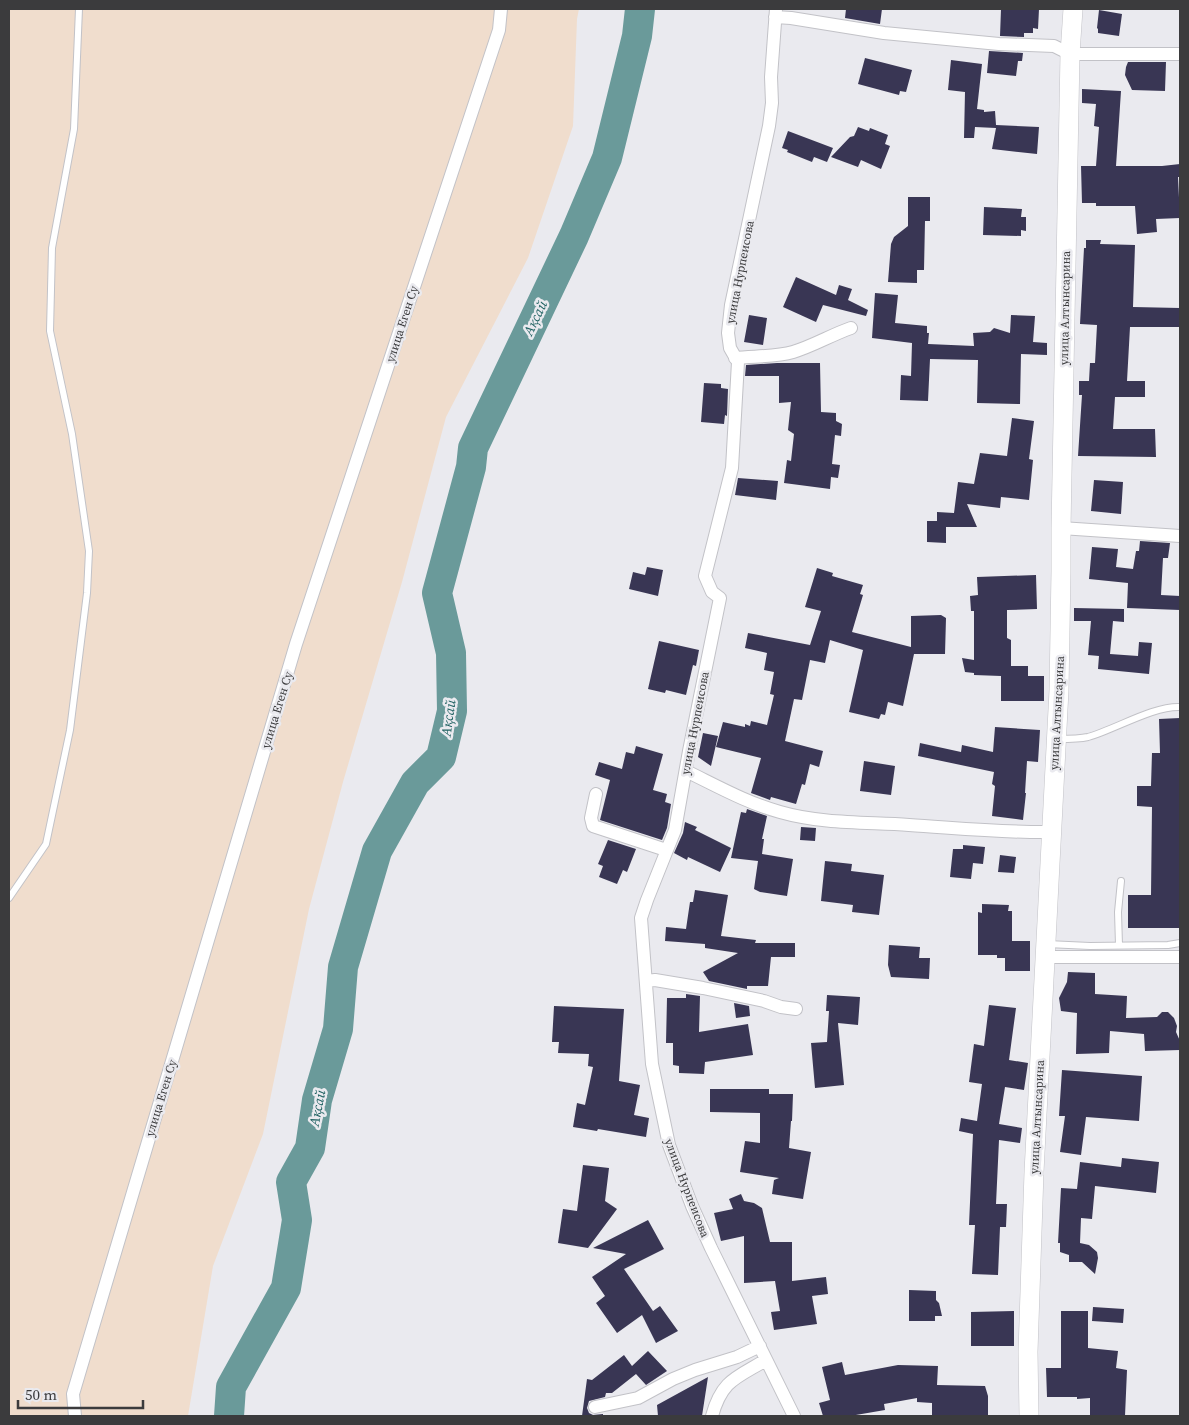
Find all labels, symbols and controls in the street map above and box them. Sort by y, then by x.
street label: улица Нурпеисова [722,218,758,325]
street label: улица Алтынсарина [1056,250,1074,365]
street label: улица Еген Су [382,283,422,364]
water label: Ақсай [517,297,552,340]
street label: улица Алтынсарина [1046,655,1068,771]
street label: улица Еген Су [258,669,297,750]
street label: улица Нурпеисова [677,669,713,776]
water label: Ақсай [435,698,460,739]
street label: улица Еген Су [142,1057,181,1138]
street label: улица Алтынсарина [1026,1059,1048,1175]
water label: Ақсай [303,1088,330,1129]
street label: улица Нурпеисова [661,1136,714,1241]
scale bar [18,1378,142,1410]
text: 50 m [25,1384,57,1405]

